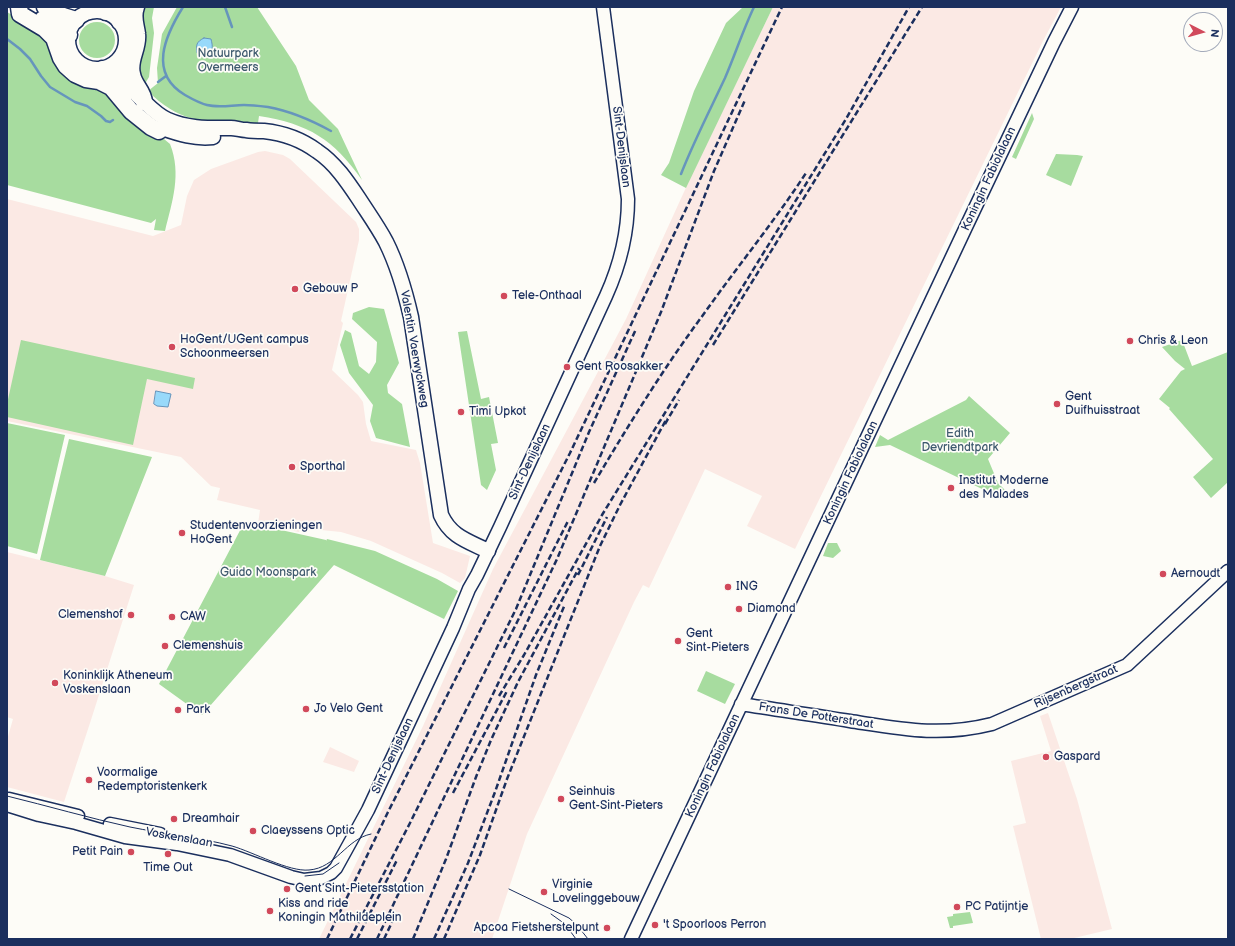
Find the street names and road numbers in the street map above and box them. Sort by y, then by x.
street label: Sint-Denijslaan [609,105,633,189]
street label: Koningin Fabiolalaan [959,125,1019,233]
street label: Valentin Vaerwyckweg [397,289,431,409]
street label: Koningin Fabiolalaan [821,419,881,527]
street label: Sint-Denijslaan [506,422,554,502]
street label: Rijsenbergstraat [1032,662,1120,712]
street label: Frans De Potterstraat [758,700,874,732]
street label: Koningin Fabiolalaan [683,712,743,820]
street label: Sint-Denijslaan [369,716,417,796]
street label: Voskenslaan [144,825,214,851]

